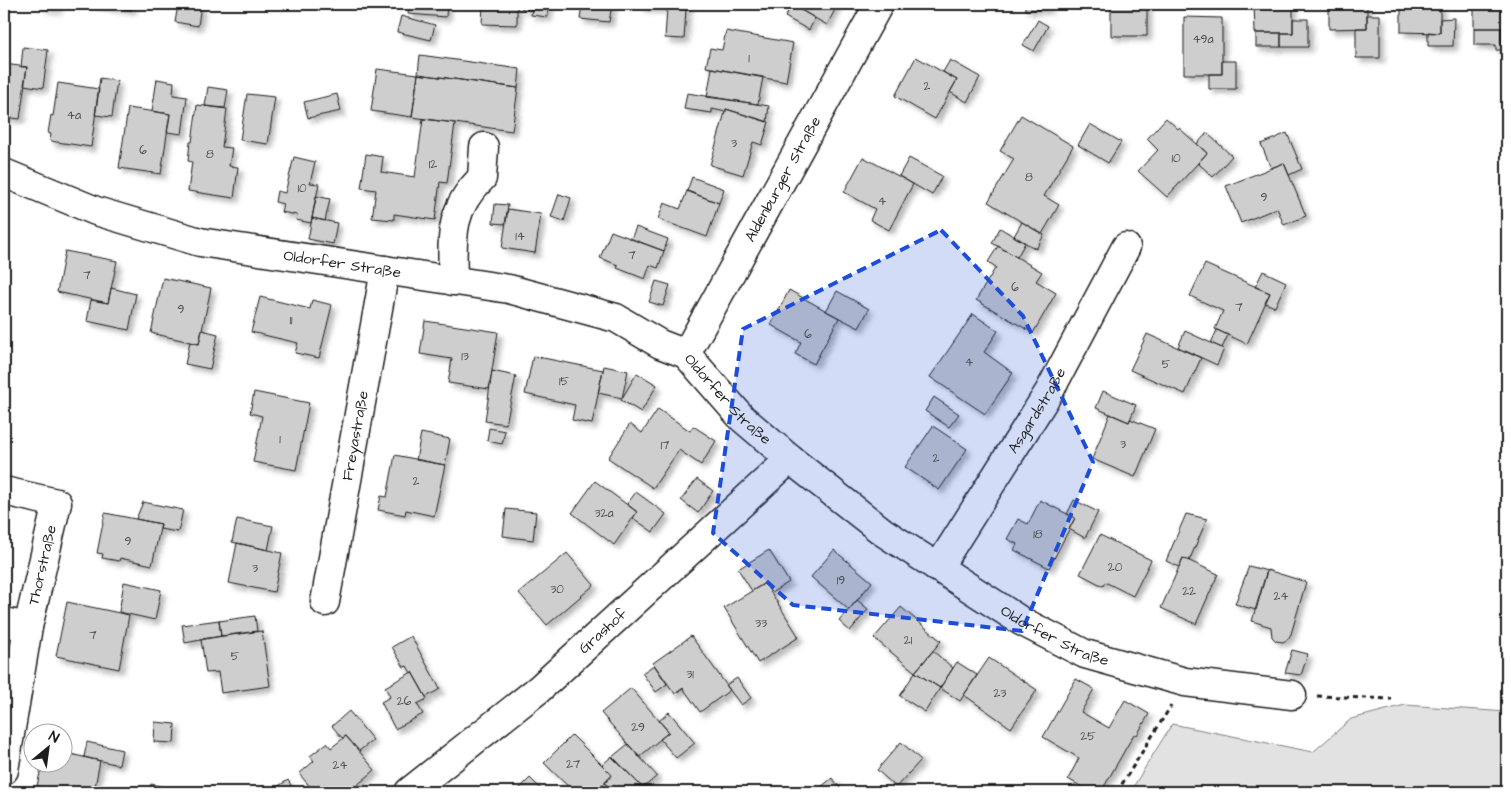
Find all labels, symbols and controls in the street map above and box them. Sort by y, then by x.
house number: 49a [1192,31,1214,48]
house number: 1 [748,50,750,67]
house number: 2 [924,78,931,95]
house number: 4a [67,107,81,124]
street label: Aldenburger Straße [740,113,826,246]
house number: 3 [731,135,737,152]
house number: 6 [139,142,147,159]
house number: 8 [206,146,214,163]
house number: 10 [1171,150,1181,167]
house number: 12 [429,156,437,173]
house number: 8 [1025,169,1033,186]
house number: 10 [297,180,307,197]
house number: 9 [1261,189,1268,206]
house number: 4 [878,193,886,210]
house number: 14 [515,228,525,245]
street label: Oldorfer Straße [282,245,402,283]
house number: 7 [628,247,636,264]
house number: 7 [83,267,91,284]
house number: 6 [1011,279,1019,296]
house number: 7 [1235,299,1243,316]
house number: 9 [178,301,185,318]
house number: 11 [289,312,293,329]
house number: 6 [804,326,812,343]
house number: 13 [461,348,469,365]
street label: Oldorfer Straße [679,349,776,450]
house number: 4 [965,354,973,371]
house number: 5 [1162,356,1171,373]
street label: Asgardstraße [1003,364,1071,457]
house number: 15 [559,373,570,390]
street label: Freyastraße [337,389,374,482]
house number: 1 [279,431,281,448]
house number: 3 [1120,436,1126,453]
house number: 17 [661,437,670,454]
house number: 2 [933,450,940,467]
house number: 2 [413,473,420,490]
house number: 32a [594,505,614,522]
street label: Thorstraße [23,523,62,607]
house number: 18 [1033,526,1043,543]
house number: 9 [125,533,132,550]
house number: 20 [1108,559,1123,576]
house number: 3 [252,560,258,577]
house number: 19 [837,572,845,589]
house number: 30 [550,581,564,598]
house number: 22 [1182,583,1196,600]
house number: 24 [1273,588,1289,605]
street label: Oldorfer Straße [996,600,1111,671]
street label: Grashof [574,604,632,659]
house number: 33 [755,615,767,632]
house number: 7 [89,627,97,644]
house number: 21 [904,632,913,649]
house number: 5 [231,648,240,665]
house number: 31 [686,666,694,683]
house number: 23 [994,685,1006,702]
house number: 26 [397,693,412,710]
house number: 29 [631,719,645,736]
north arrow [22,724,72,774]
text: N [45,727,63,748]
house number: 25 [1080,728,1096,745]
house number: 27 [566,756,581,773]
house number: 24 [332,757,348,774]

